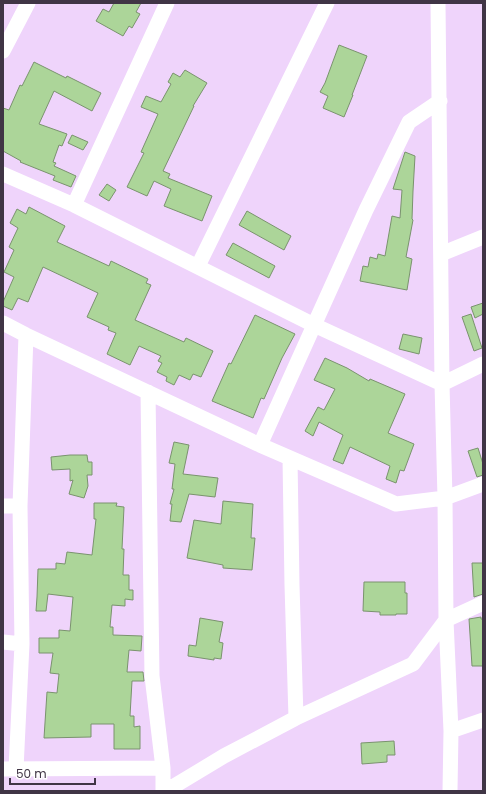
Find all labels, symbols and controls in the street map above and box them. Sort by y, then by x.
scale bar [10,760,95,786]
text: 50 m [16,765,47,782]

